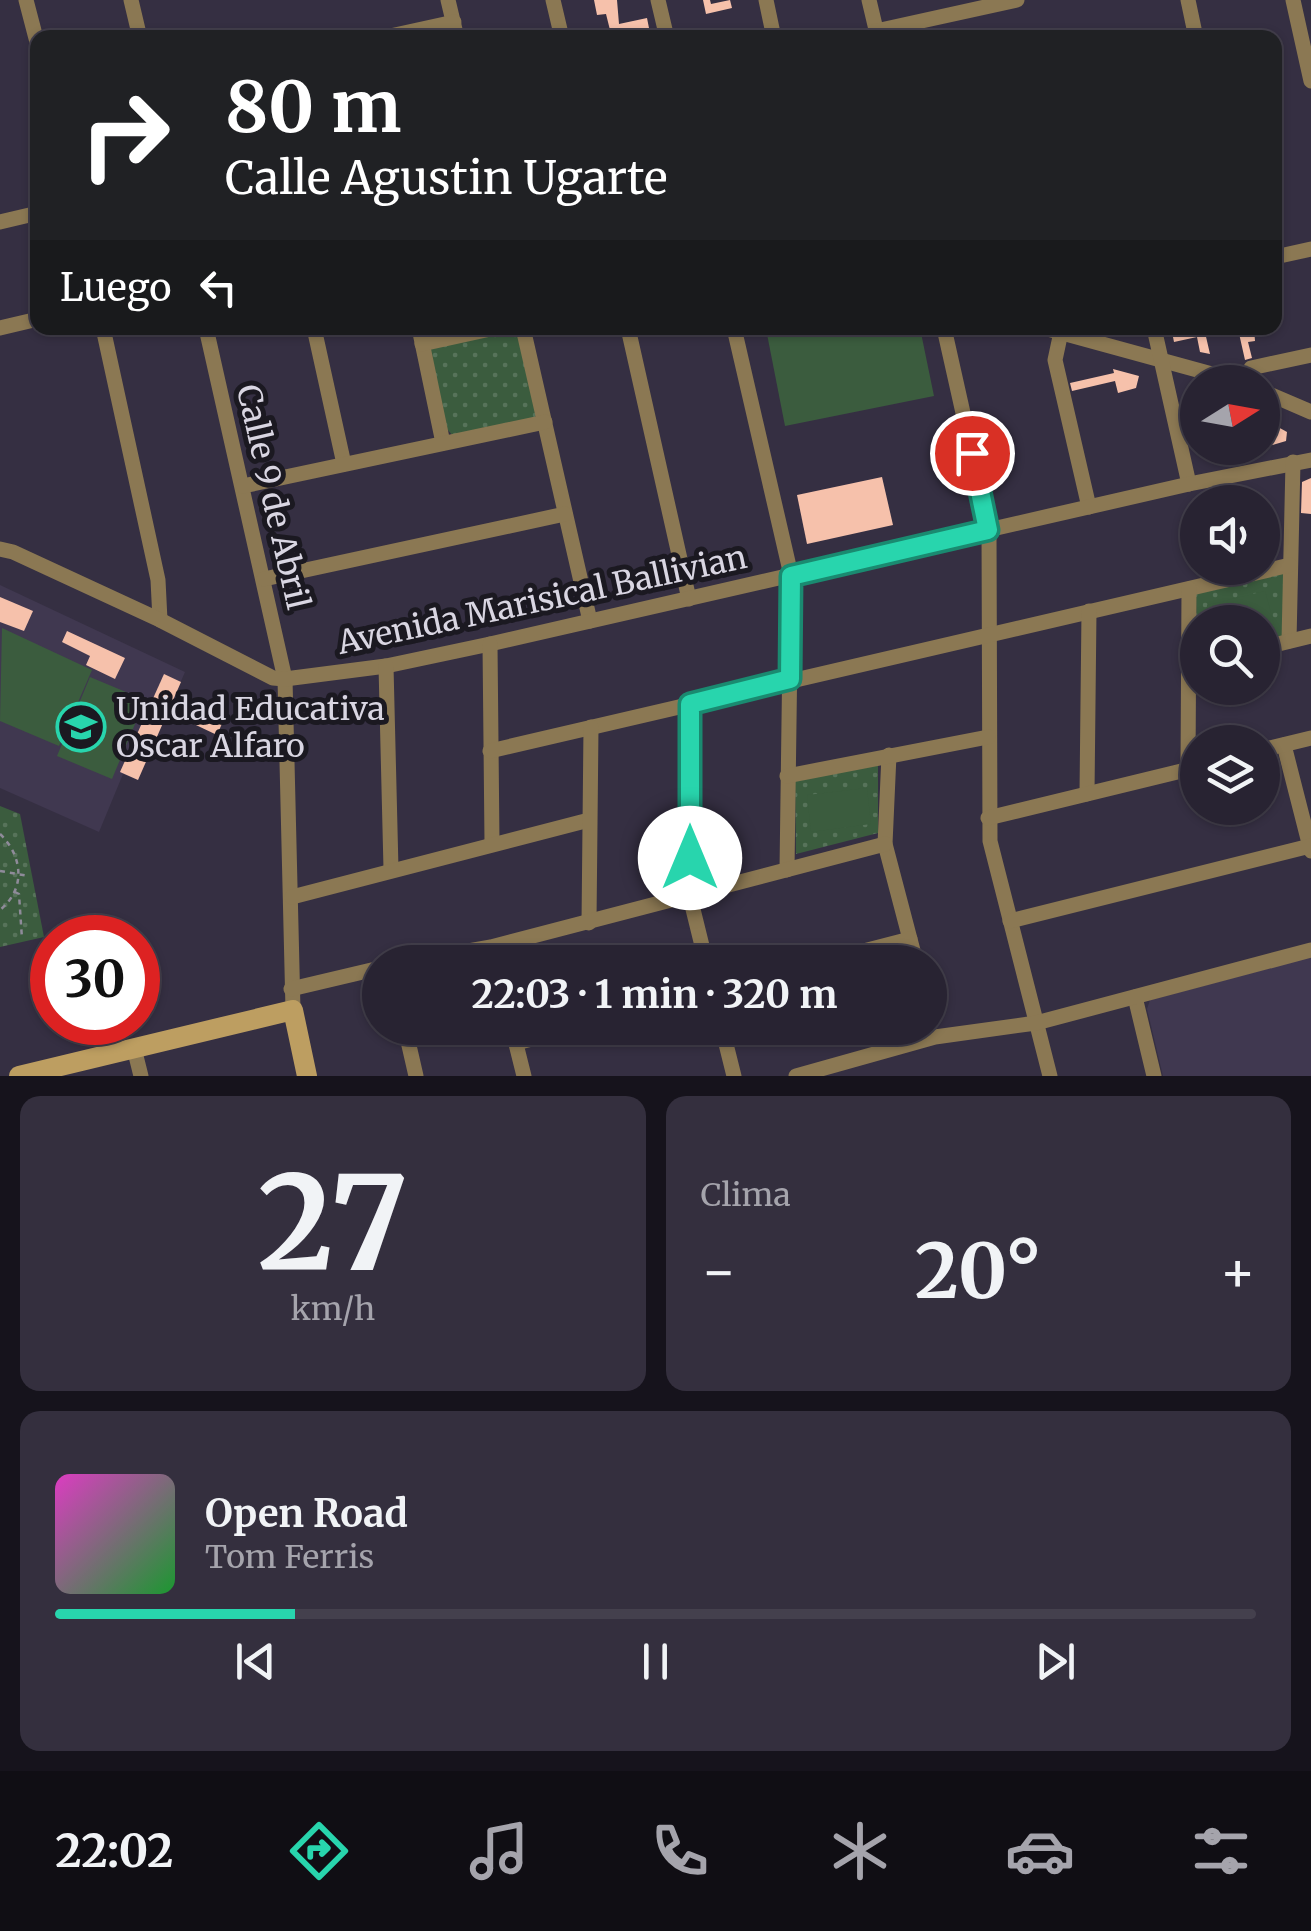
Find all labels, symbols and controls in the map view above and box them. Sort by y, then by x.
text: 80 m [225,63,401,151]
icon: right [60,70,190,200]
text: Calle Agustin Ugarte [225,150,667,206]
icon: left [191,260,246,315]
text: Luego [60,264,171,311]
north arrow [1180,365,1280,465]
map controls [1180,365,1280,825]
street label: Calle 9 de Abril [228,381,318,613]
pin [930,411,1015,496]
icon: arrive [945,426,1000,481]
button: sound [1180,485,1280,585]
street label: Avenida Marisical Ballivian [333,537,750,663]
button: search [1180,605,1280,705]
place label: Unidad Educativa Oscar Alfaro [116,689,385,766]
school or university icon: Unidad Educativa Oscar Alfaro [55,701,107,753]
button: layers [1180,725,1280,825]
position arrow [638,806,742,910]
speed limit sign: 30 [30,915,160,1045]
text: 22:03 · 1 min · 320 m [472,971,837,1018]
text: 27 [258,1142,408,1305]
text: Clima [701,1175,791,1215]
text: 20° [915,1224,1042,1318]
text: − [701,1237,737,1306]
text: + [1219,1237,1256,1306]
text: km/h [290,1289,375,1329]
text: Open Road [205,1490,408,1537]
text: Tom Ferris [205,1537,374,1577]
icon: previous [228,1634,283,1689]
icon: pause [628,1634,683,1689]
icon: next [1028,1634,1083,1689]
icon: directions [284,1816,354,1886]
icon: music [464,1816,534,1886]
icon: phone [645,1816,715,1886]
icon: climate [825,1816,895,1886]
icon: car [1005,1816,1075,1886]
icon: filters [1186,1816,1256,1886]
text: 22:02 [55,1823,173,1879]

